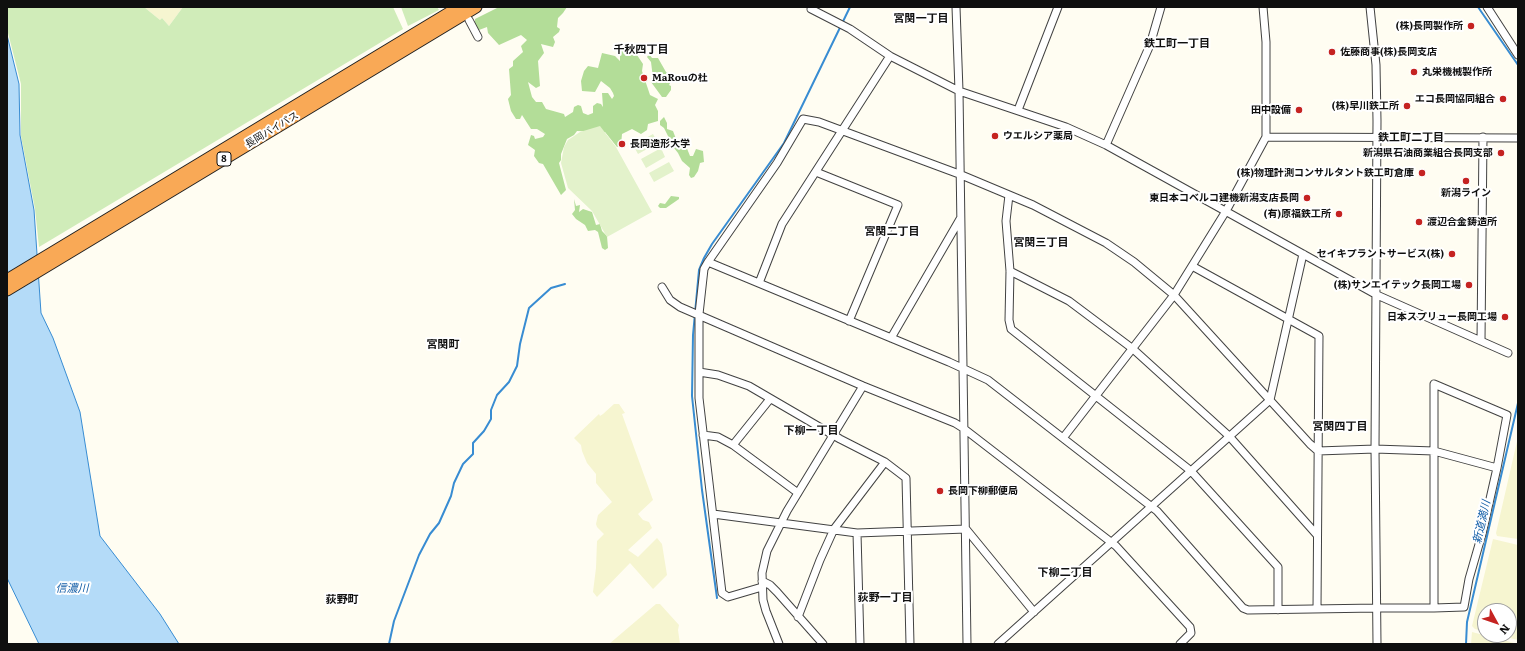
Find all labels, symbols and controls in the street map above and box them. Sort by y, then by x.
district label: 宮関一丁目 [894,12,948,26]
place label: (株)長岡製作所 [1396,20,1463,32]
marker: (株)長岡製作所 [1466,21,1476,31]
district label: 鉄工町一丁目 [1144,37,1210,51]
district label: 千秋四丁目 [614,43,668,57]
place label: 佐藤商事(株)長岡支店 [1340,46,1437,58]
marker: 佐藤商事(株)長岡支店 [1327,47,1337,57]
place label: 丸栄機械製作所 [1422,66,1492,78]
marker: 丸栄機械製作所 [1409,67,1419,77]
place label: MaRouの杜 [652,72,708,84]
marker: MaRouの杜 [639,73,649,83]
place label: エコ長岡協同組合 [1415,93,1495,105]
marker: エコ長岡協同組合 [1498,94,1508,104]
place label: (株)早川鉄工所 [1332,100,1399,112]
marker: (株)早川鉄工所 [1402,101,1412,111]
place label: 田中設備 [1251,104,1291,116]
marker: 田中設備 [1294,105,1304,115]
street label: 長岡バイパス [243,109,301,151]
place label: ウエルシア薬局 [1003,130,1073,142]
marker: ウエルシア薬局 [990,131,1000,141]
district label: 鉄工町二丁目 [1378,131,1444,145]
place label: 長岡造形大学 [630,138,690,150]
marker: 長岡造形大学 [617,139,627,149]
place label: 新潟県石油商業組合長岡支部 [1363,147,1493,159]
marker: 新潟県石油商業組合長岡支部 [1496,148,1506,158]
road number: 8 [217,152,231,166]
place label: (株)物理計測コンサルタント鉄工町倉庫 [1237,167,1414,179]
marker: (株)物理計測コンサルタント鉄工町倉庫 [1417,168,1427,178]
marker: 新潟ライン [1461,176,1471,186]
place label: 新潟ライン [1441,187,1491,199]
place label: 東日本コベルコ建機新潟支店長岡 [1149,192,1299,204]
marker: 東日本コベルコ建機新潟支店長岡 [1302,193,1312,203]
place label: (有)原福鉄工所 [1264,208,1331,220]
marker: (有)原福鉄工所 [1334,209,1344,219]
place label: 渡辺合金鋳造所 [1427,216,1497,228]
marker: 渡辺合金鋳造所 [1414,217,1424,227]
district label: 宮関二丁目 [865,225,919,239]
district label: 宮関三丁目 [1014,236,1068,250]
place label: セイキプラントサービス(株) [1317,248,1444,260]
marker: セイキプラントサービス(株) [1447,249,1457,259]
place label: (株)サンエイテック長岡工場 [1334,279,1461,291]
marker: (株)サンエイテック長岡工場 [1464,280,1474,290]
place label: 日本スプリュー長岡工場 [1387,311,1497,323]
marker: 日本スプリュー長岡工場 [1500,312,1510,322]
district label: 宮関町 [427,338,459,352]
district label: 宮関四丁目 [1313,420,1367,434]
district label: 下柳一丁目 [784,424,838,438]
place label: 長岡下柳郵便局 [948,485,1018,497]
marker: 長岡下柳郵便局 [935,486,945,496]
water label: 新道満川 [1471,499,1493,545]
district label: 下柳二丁目 [1038,566,1092,580]
water label: 信濃川 [56,582,88,596]
district label: 荻野一丁目 [858,591,912,605]
district label: 荻野町 [326,593,358,607]
north arrow [1477,603,1517,643]
text: N [1496,621,1515,639]

